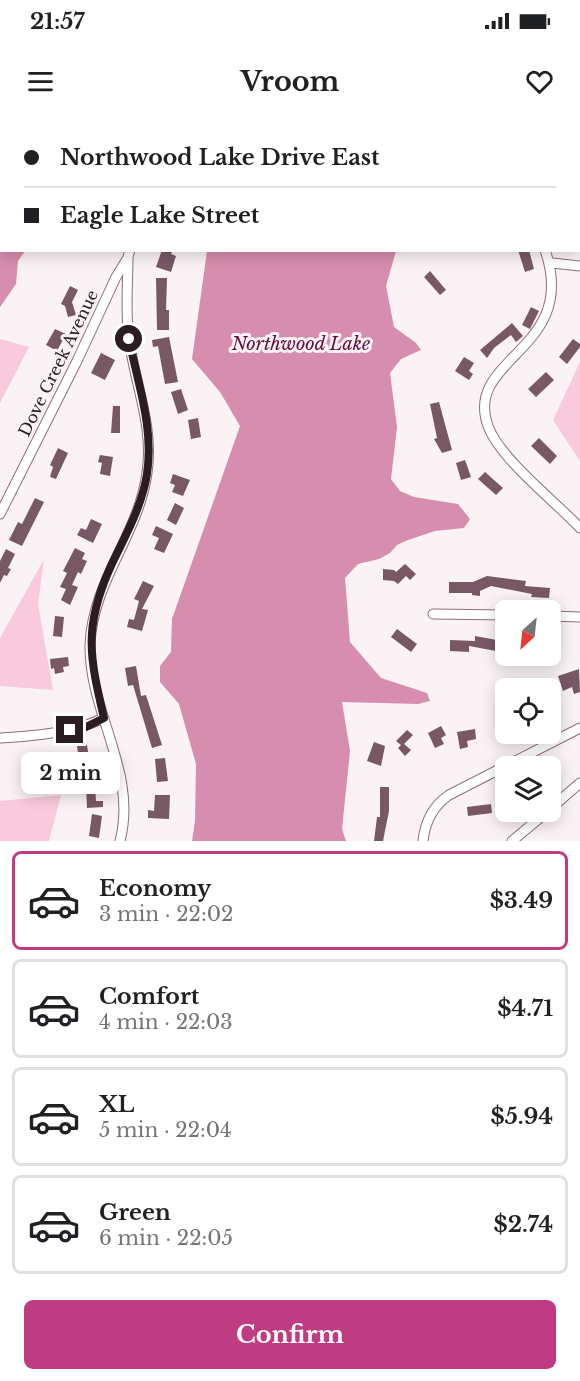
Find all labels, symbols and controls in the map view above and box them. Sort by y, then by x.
text: 21:57 [30,8,85,35]
icon: menu [24,65,57,98]
text: Vroom [241,65,339,98]
icon: heart [523,65,556,98]
text: Northwood Lake Drive East [60,144,379,171]
text: Eagle Lake Street [60,202,259,229]
street label: Dove Creek Avenue [14,286,102,440]
route start [115,325,142,352]
water label: Northwood Lake [231,333,370,355]
north arrow [495,600,561,666]
map controls [495,600,561,822]
button: locate [495,678,561,744]
route end [56,716,83,743]
callout: 2 min [20,751,119,793]
button: layers [495,756,561,822]
text: 2 min [39,761,102,785]
icon: car [27,874,81,928]
text: Economy [99,875,211,902]
text: $3.49 [490,887,553,914]
text: 3 min · 22:02 [99,902,233,926]
icon: car [27,982,81,1036]
text: Comfort [99,983,199,1010]
text: $4.71 [497,995,553,1022]
text: 4 min · 22:03 [99,1010,233,1034]
icon: car [27,1090,81,1144]
text: XL [99,1091,134,1118]
text: $5.94 [491,1103,553,1130]
text: 5 min · 22:04 [99,1118,232,1142]
icon: car [27,1198,81,1252]
text: Green [99,1199,171,1226]
text: $2.74 [494,1211,553,1238]
text: 6 min · 22:05 [99,1226,233,1250]
button: Confirm [24,1300,556,1369]

